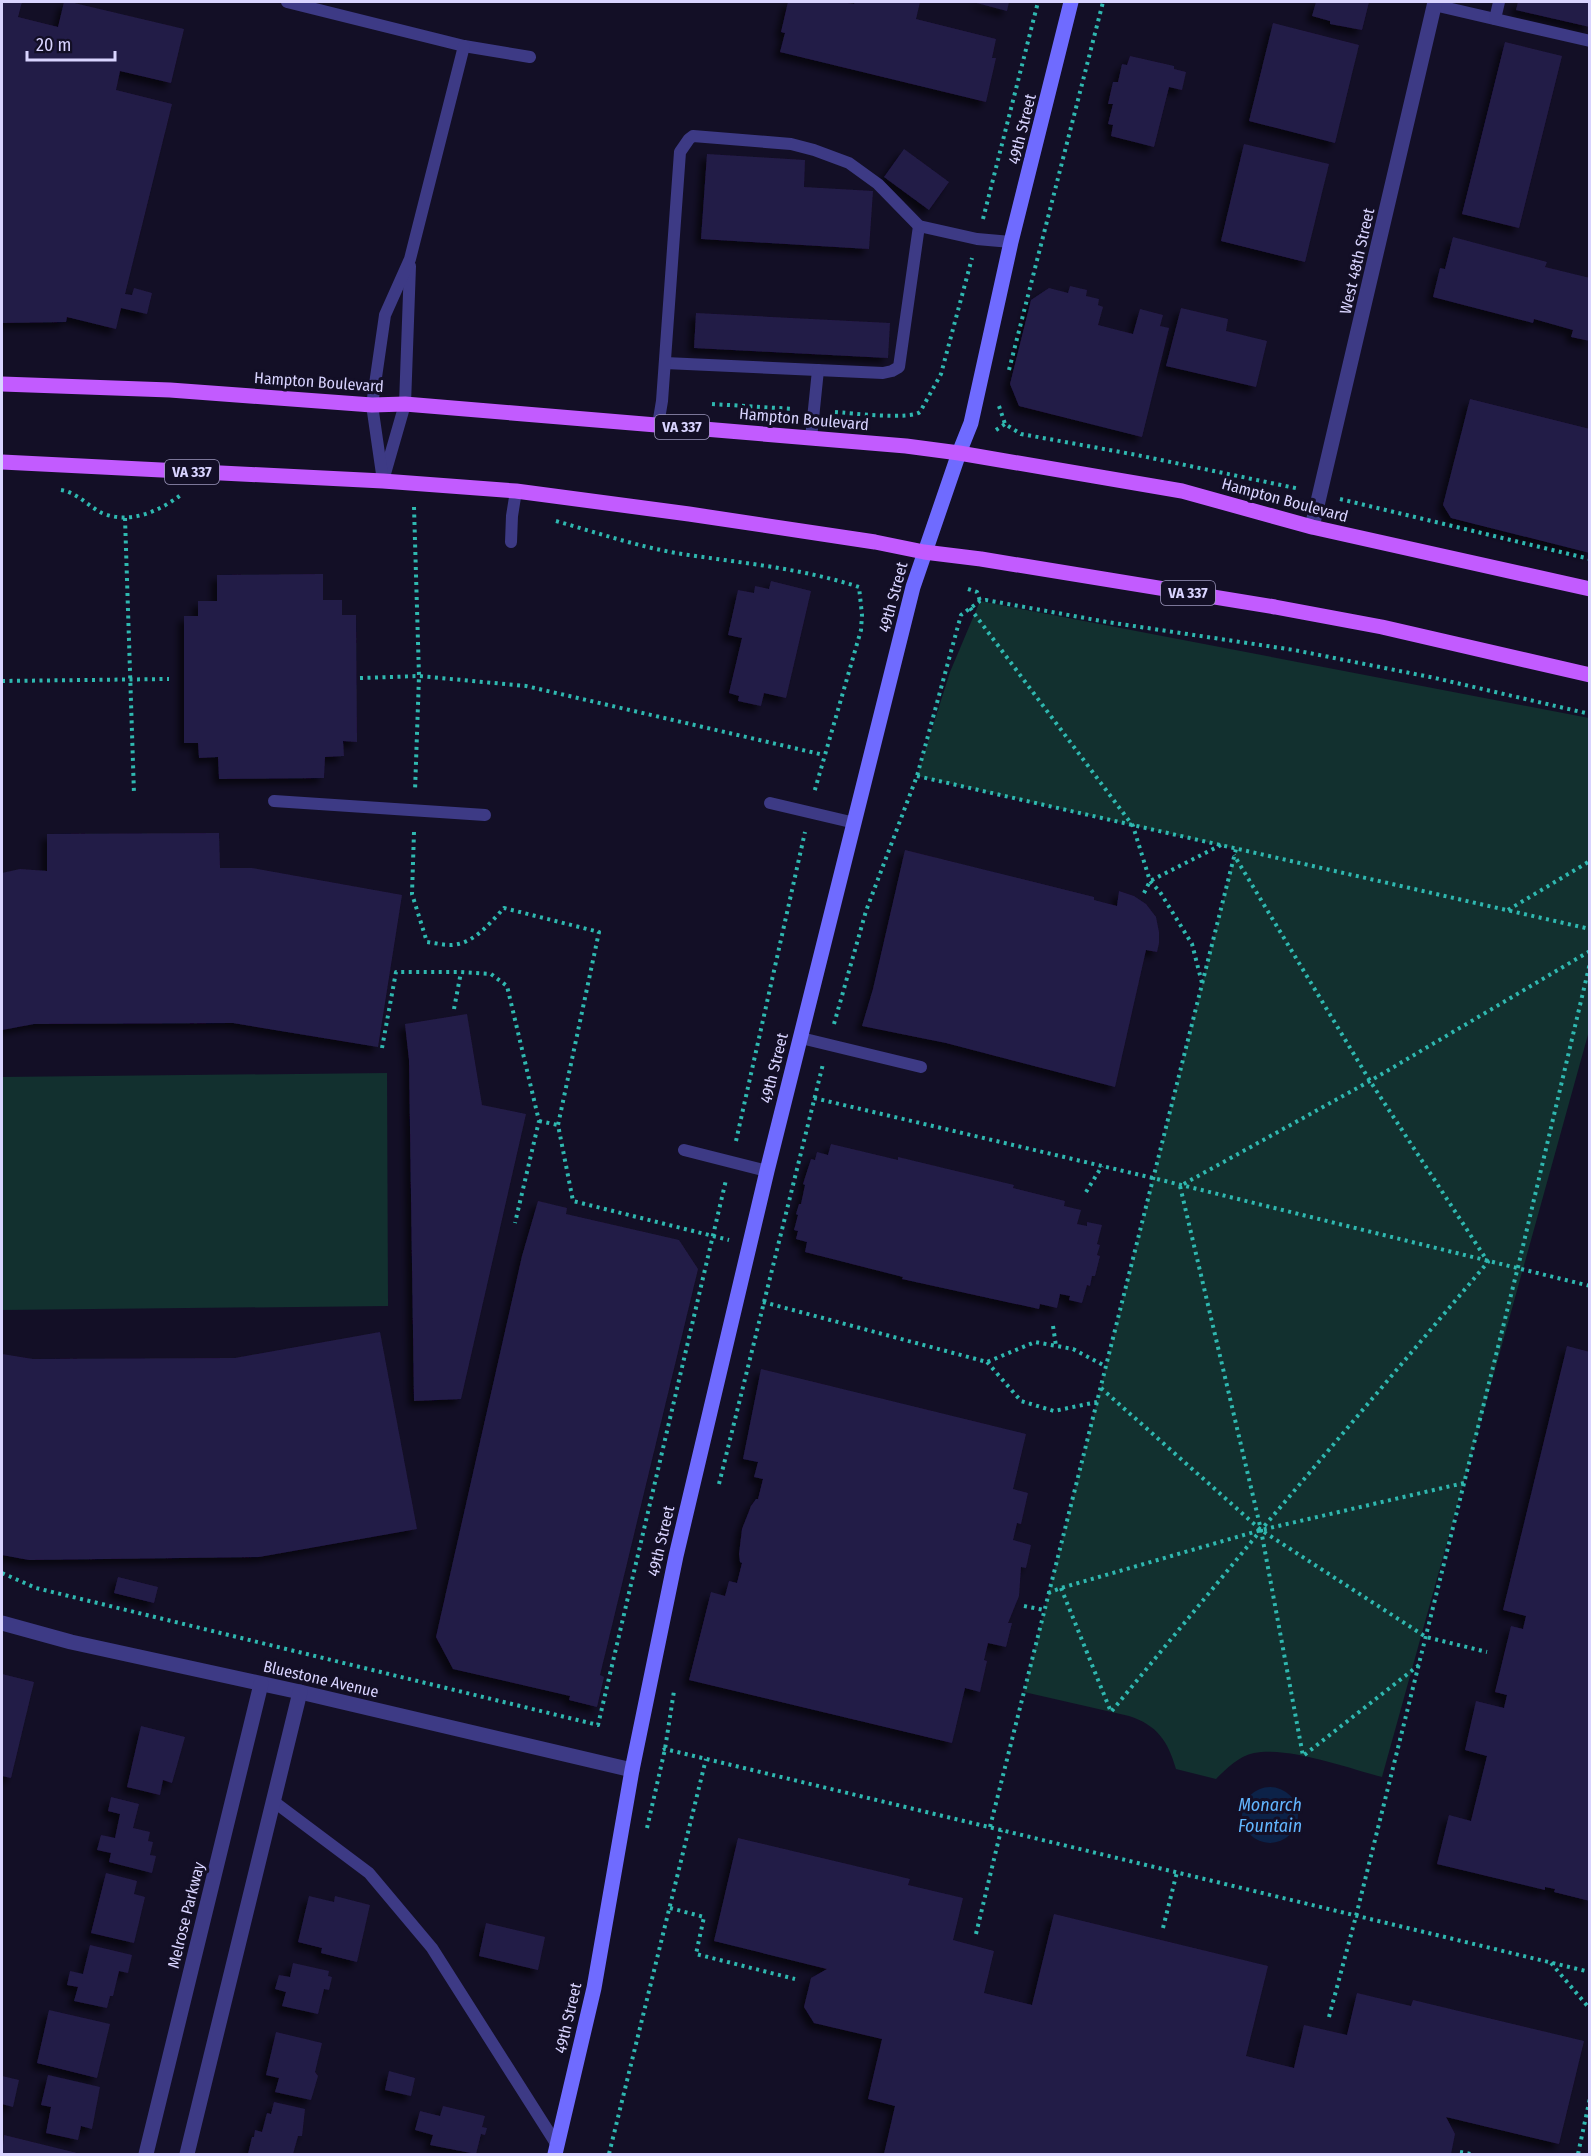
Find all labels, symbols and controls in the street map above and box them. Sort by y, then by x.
scale bar [27,24,116,62]
text: 20 m [36,34,71,56]
street label: 49th Street [1004,91,1040,166]
street label: West 48th Street [1336,205,1379,316]
street label: Hampton Boulevard [254,368,384,396]
street label: Hampton Boulevard [738,404,870,434]
road number: VA 337 [655,415,709,439]
road number: VA 337 [165,460,219,484]
street label: Hampton Boulevard [1220,474,1350,526]
street label: 49th Street [875,559,912,634]
road number: VA 337 [1161,581,1215,605]
street label: 49th Street [756,1030,792,1105]
street label: 49th Street [644,1503,679,1578]
street label: Bluestone Avenue [262,1657,381,1702]
water label: Monarch Fountain [1238,1794,1302,1837]
street label: Melrose Parkway [164,1859,209,1970]
street label: 49th Street [551,1980,586,2055]

